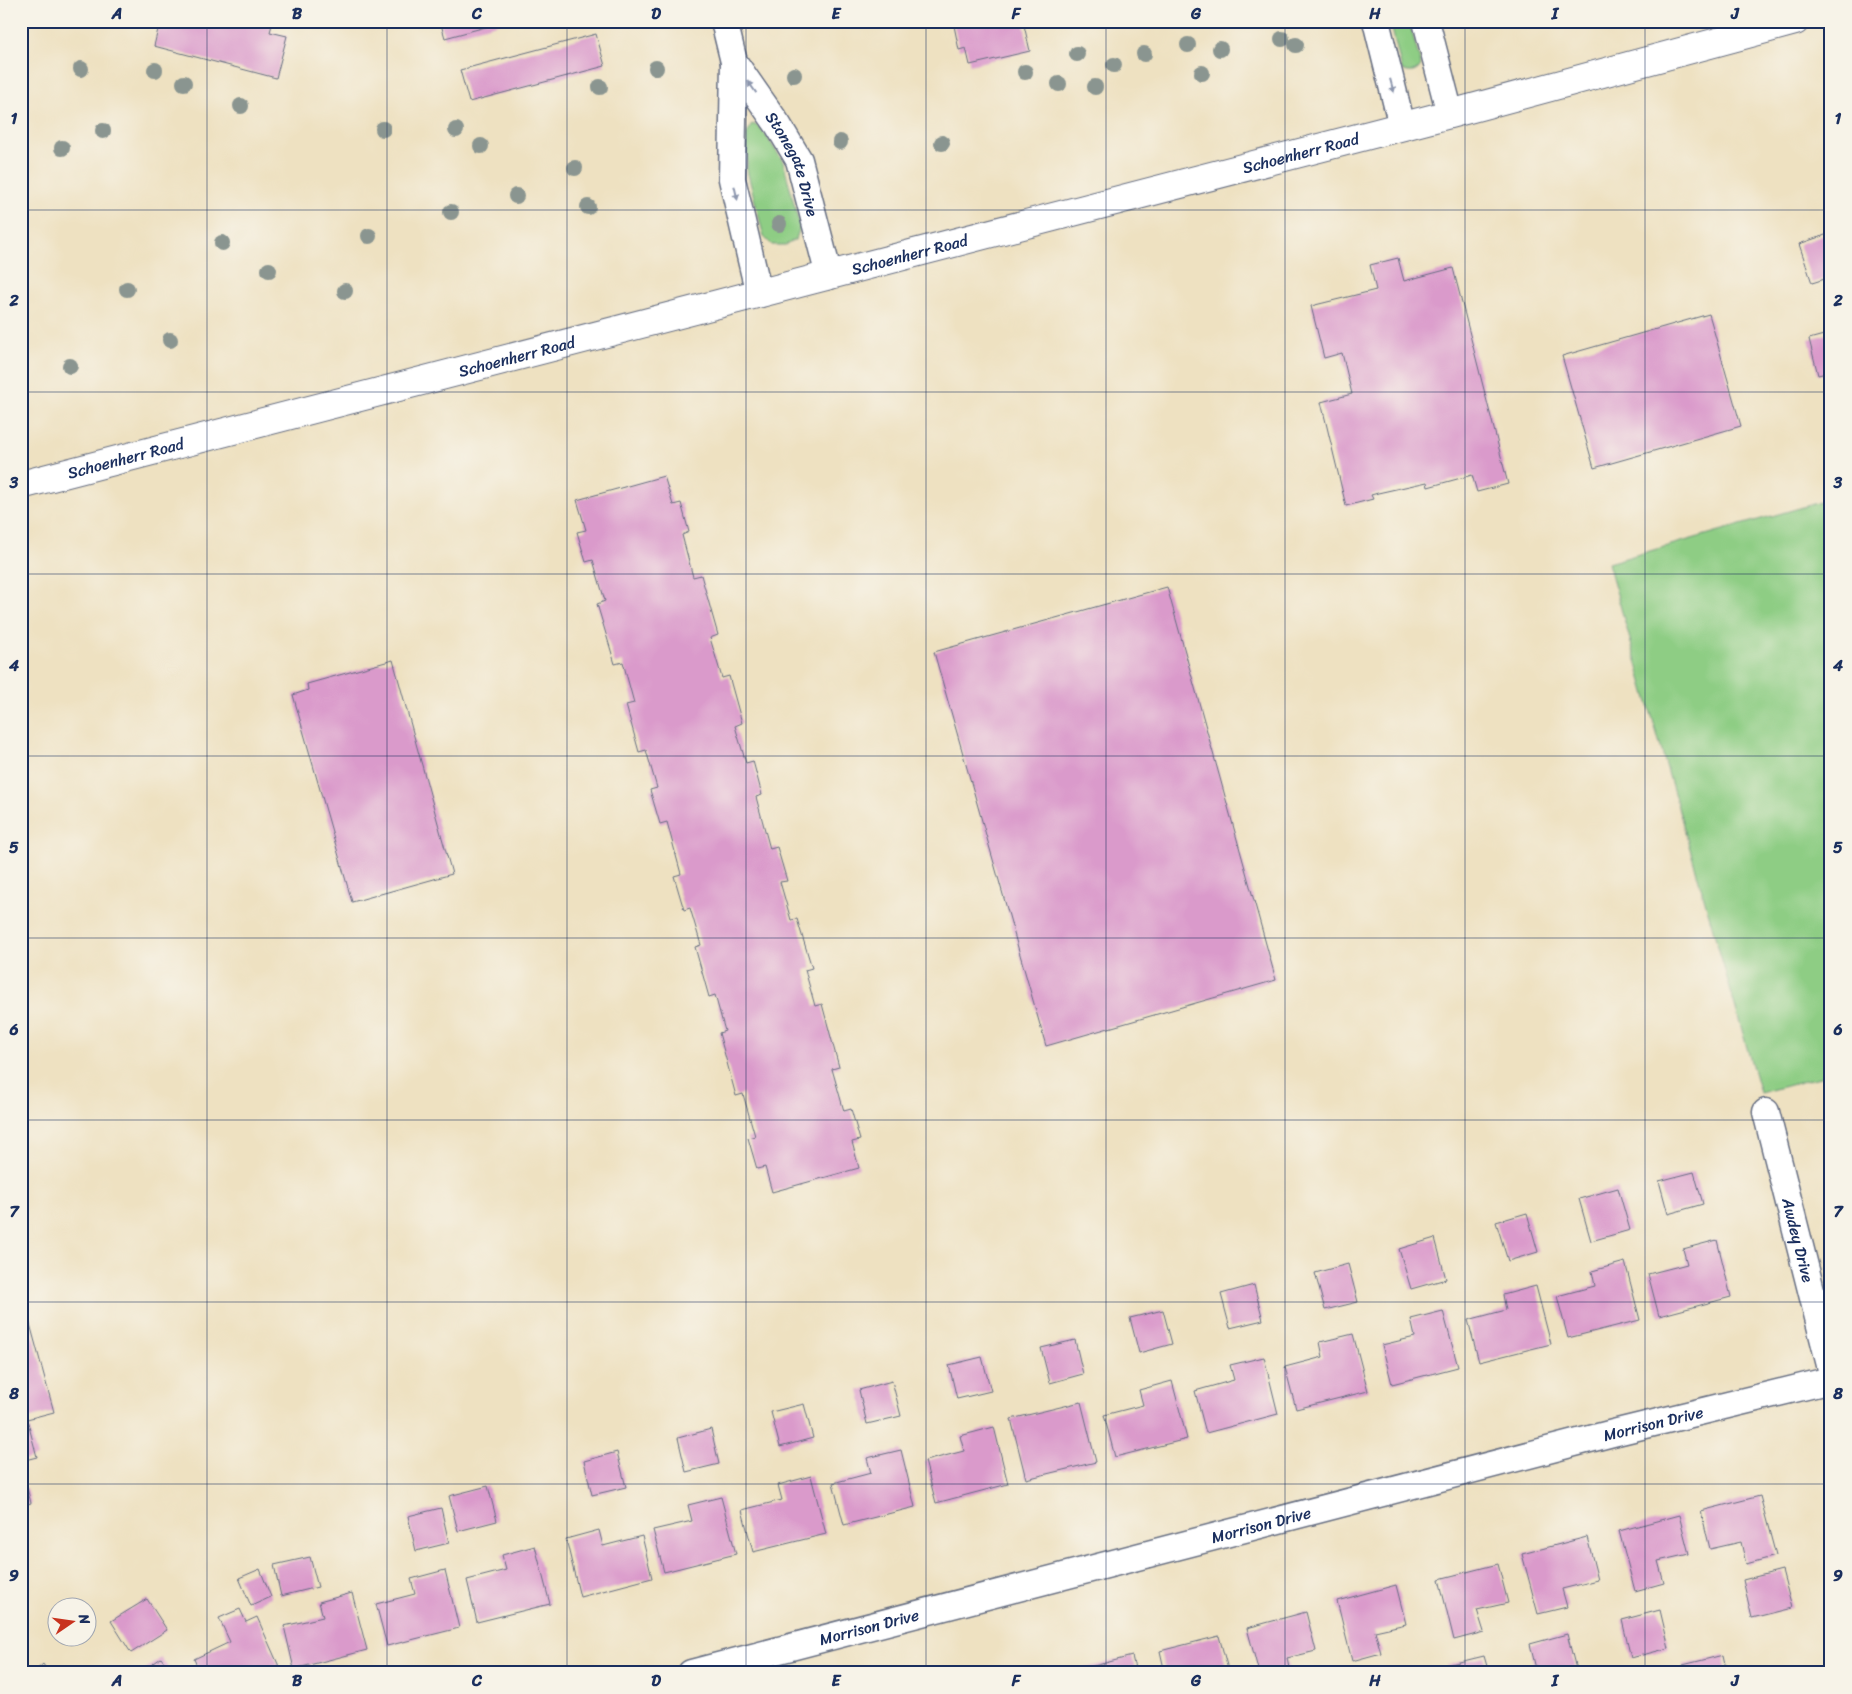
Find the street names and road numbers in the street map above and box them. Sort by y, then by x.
street label: Stonegate Drive [758,105,828,220]
street label: Schoenherr Road [1239,123,1363,182]
street label: Schoenherr Road [848,225,972,283]
street label: Schoenherr Road [455,327,579,385]
street label: Schoenherr Road [64,428,188,487]
street label: Awdey Drive [1773,1194,1823,1286]
street label: Morrison Drive [1600,1397,1706,1450]
street label: Morrison Drive [1208,1498,1314,1552]
street label: Morrison Drive [816,1600,922,1654]

